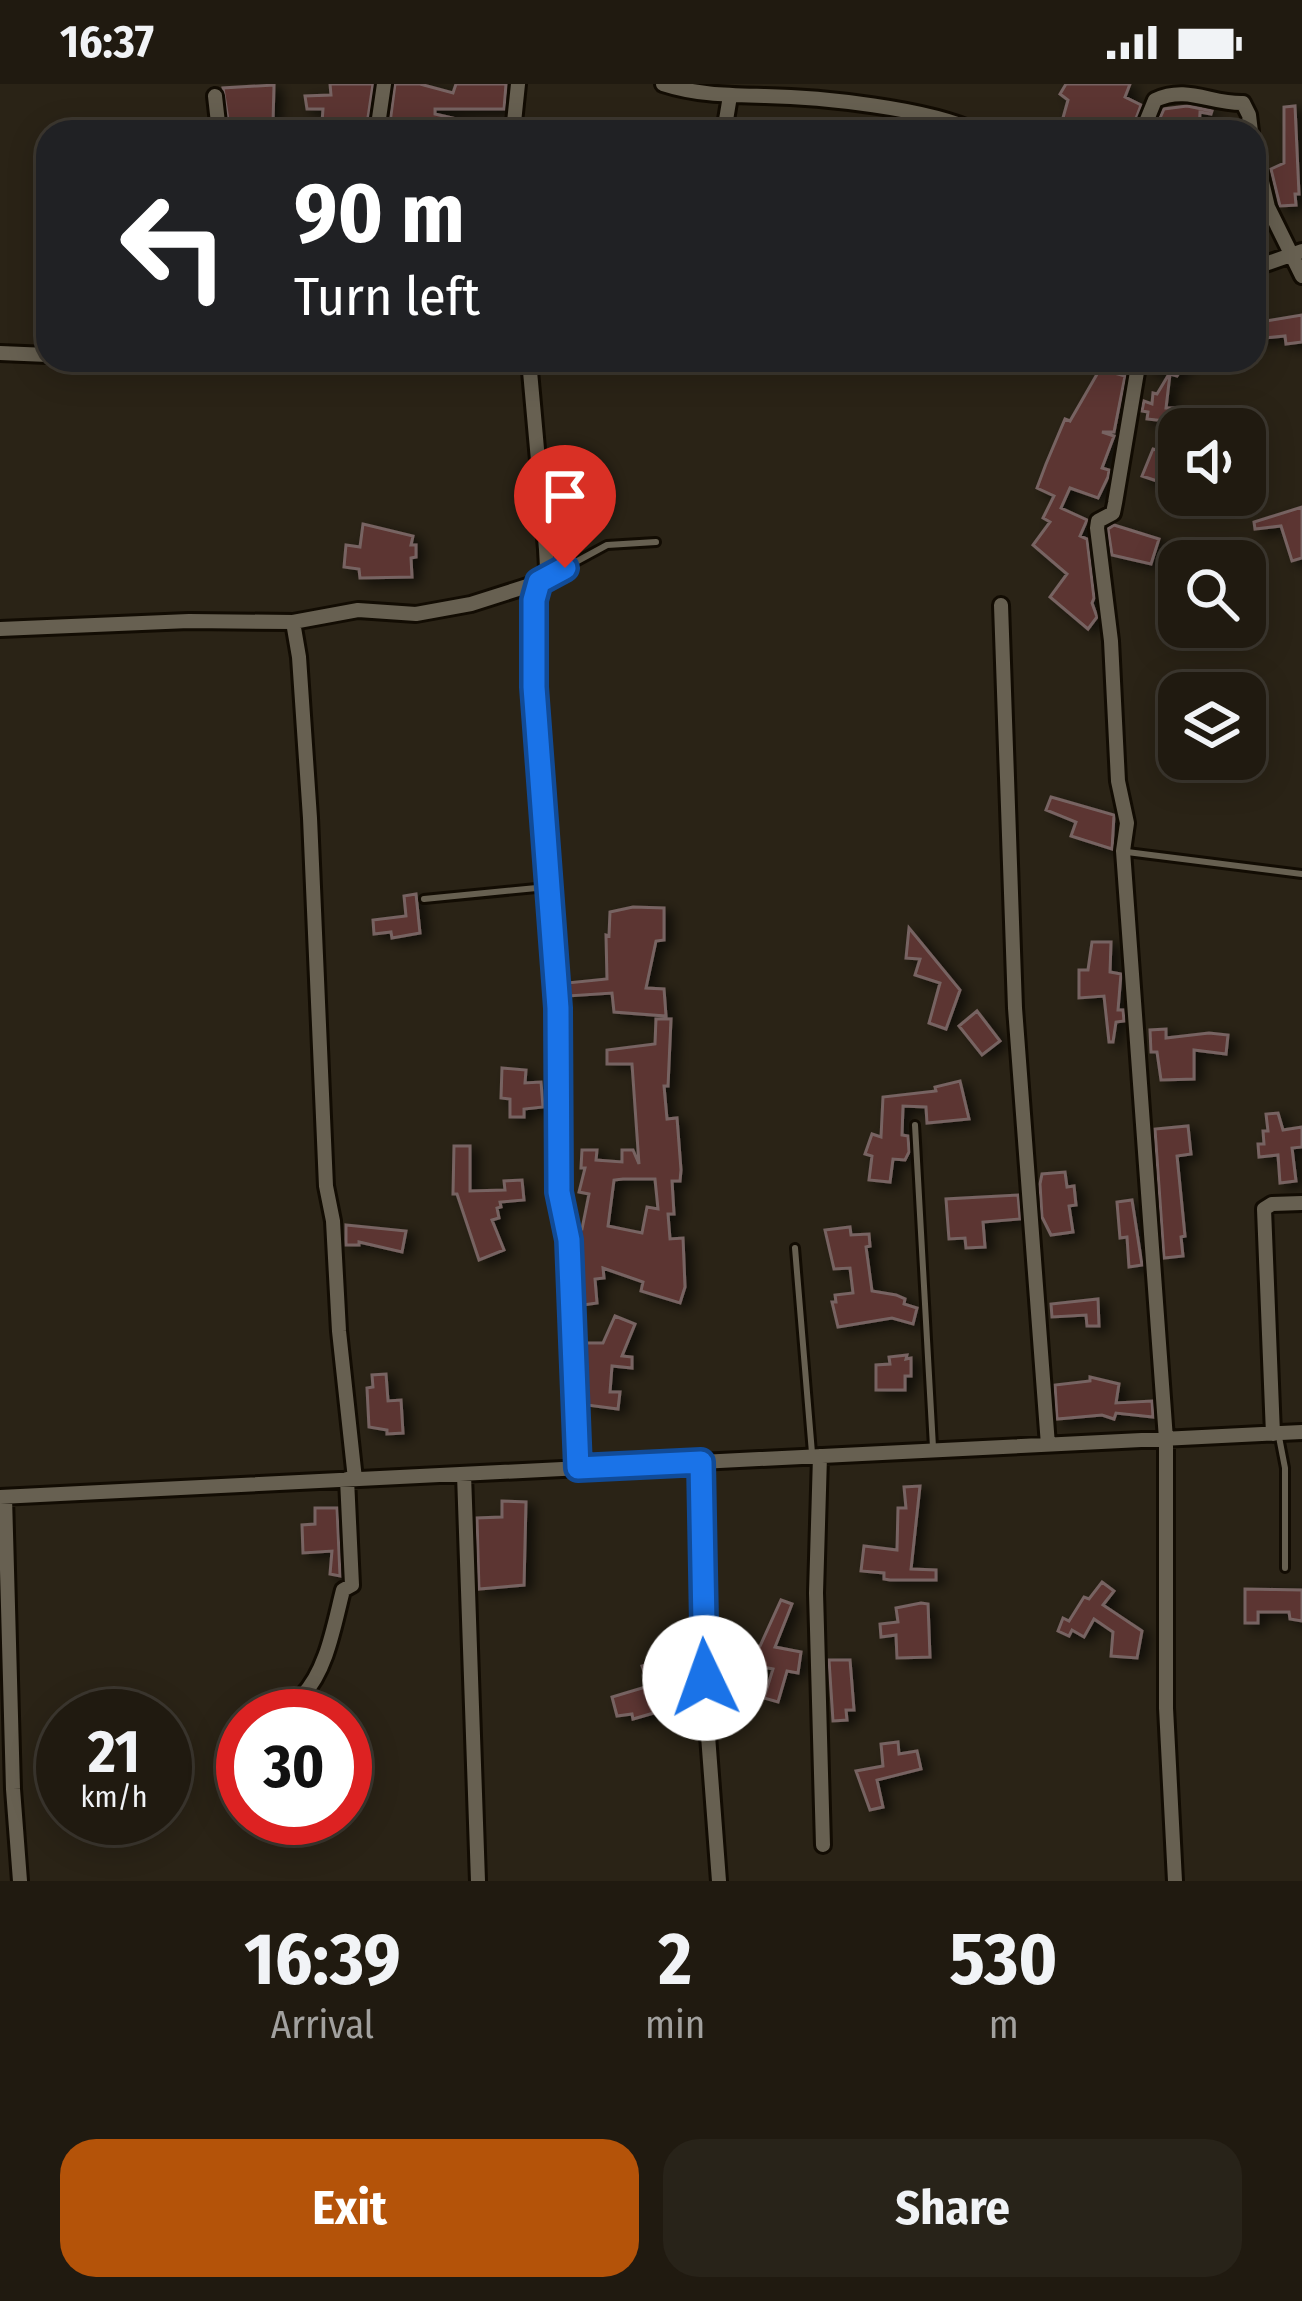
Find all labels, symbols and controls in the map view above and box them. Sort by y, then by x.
text: 16:37 [60,15,154,69]
text: 90 m [294,163,465,264]
icon: left [96,168,252,324]
text: Turn left [294,265,480,329]
map controls [1158,408,1266,780]
button: sound [1158,408,1266,516]
pin [514,445,616,568]
icon: arrive [532,463,598,529]
button: search [1158,540,1266,648]
button: layers [1158,672,1266,780]
position arrow [642,1615,768,1741]
speed limit sign: 30 [216,1689,372,1845]
text: 21 [88,1716,140,1788]
text: km/h [81,1779,147,1815]
text: 16:39 [244,1917,401,2003]
text: 2 [658,1917,692,2003]
text: 530 [950,1917,1058,2003]
text: Arrival [271,2002,374,2048]
text: min [645,2002,705,2048]
text: m [989,2002,1019,2048]
button: Exit [60,2139,639,2277]
button: Share [663,2139,1242,2277]

